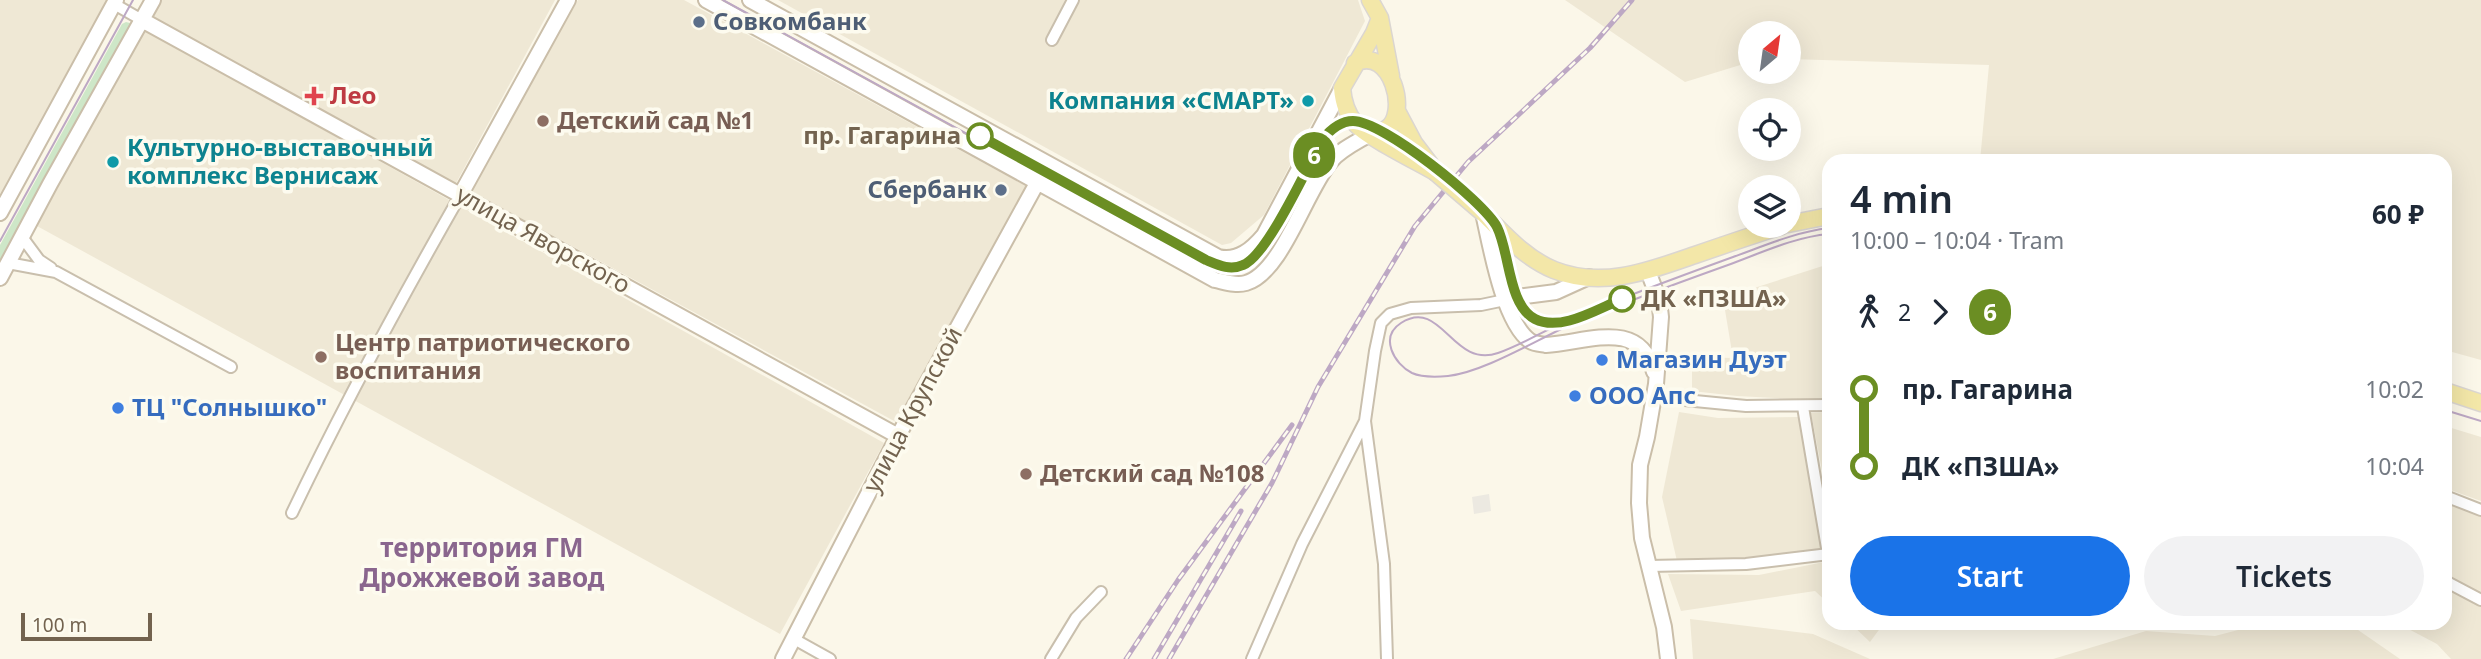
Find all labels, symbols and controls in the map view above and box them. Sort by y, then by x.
place label: Совкомбанк [713,4,867,37]
marker: Совкомбанк [691,14,707,30]
north arrow [1738,21,1801,84]
map controls [1738,21,1801,238]
place label: Лео [330,78,377,111]
place label: Компания «СМАРТ» [1048,83,1294,116]
marker: Лео [304,86,324,106]
marker: Компания «СМАРТ» [1300,93,1316,109]
button: locate [1738,98,1801,161]
place label: Детский сад №1 [557,103,754,136]
marker: Детский сад №1 [535,113,551,129]
place label: пр. Гагарина [803,118,961,151]
marker: пр. Гагарина [967,123,993,149]
place label: Культурно-выставочный комплекс Вернисаж [127,130,433,191]
line badge: 6 [1291,132,1337,178]
text: 6 [1307,138,1321,171]
marker: Культурно-выставочный комплекс Вернисаж [105,154,121,170]
place label: Сбербанк [867,172,987,205]
text: 4 min [1850,172,1953,224]
button: layers [1738,175,1801,238]
street label: улица Яворского [451,177,637,300]
marker: Сбербанк [993,182,1009,198]
text: 60 ₽ [2372,196,2424,232]
text: 10:00 – 10:04 · Tram [1850,224,2064,256]
place label: ДК «ПЗША» [1641,281,1786,314]
marker: ДК «ПЗША» [1609,286,1635,312]
icon: walk [1850,293,1888,331]
icon: forward [1921,293,1959,331]
text: 6 [1983,295,1997,328]
text: 2 [1898,296,1911,328]
street label: улица Крупской [854,321,969,498]
place label: Центр патриотического воспитания [335,325,630,386]
place label: Магазин Дуэт [1616,342,1787,375]
marker: Центр патриотического воспитания [313,349,329,365]
marker: Магазин Дуэт [1594,352,1610,368]
text: пр. Гагарина [1902,371,2073,407]
text: 10:02 [2365,373,2424,405]
place label: ООО Апс [1589,378,1696,411]
marker: ООО Апс [1567,388,1583,404]
place label: ТЦ "Солнышко" [132,390,327,423]
marker: ТЦ "Солнышко" [110,400,126,416]
text: ДК «ПЗША» [1902,448,2060,484]
text: 10:04 [2365,450,2424,482]
place label: Детский сад №108 [1040,456,1265,489]
marker: Детский сад №108 [1018,466,1034,482]
district label: территория ГМ Дрожжевой завод [360,529,605,595]
button: Start [1850,536,2130,616]
button: Tickets [2144,536,2424,616]
scale bar [21,610,152,642]
text: 100 m [32,612,87,638]

